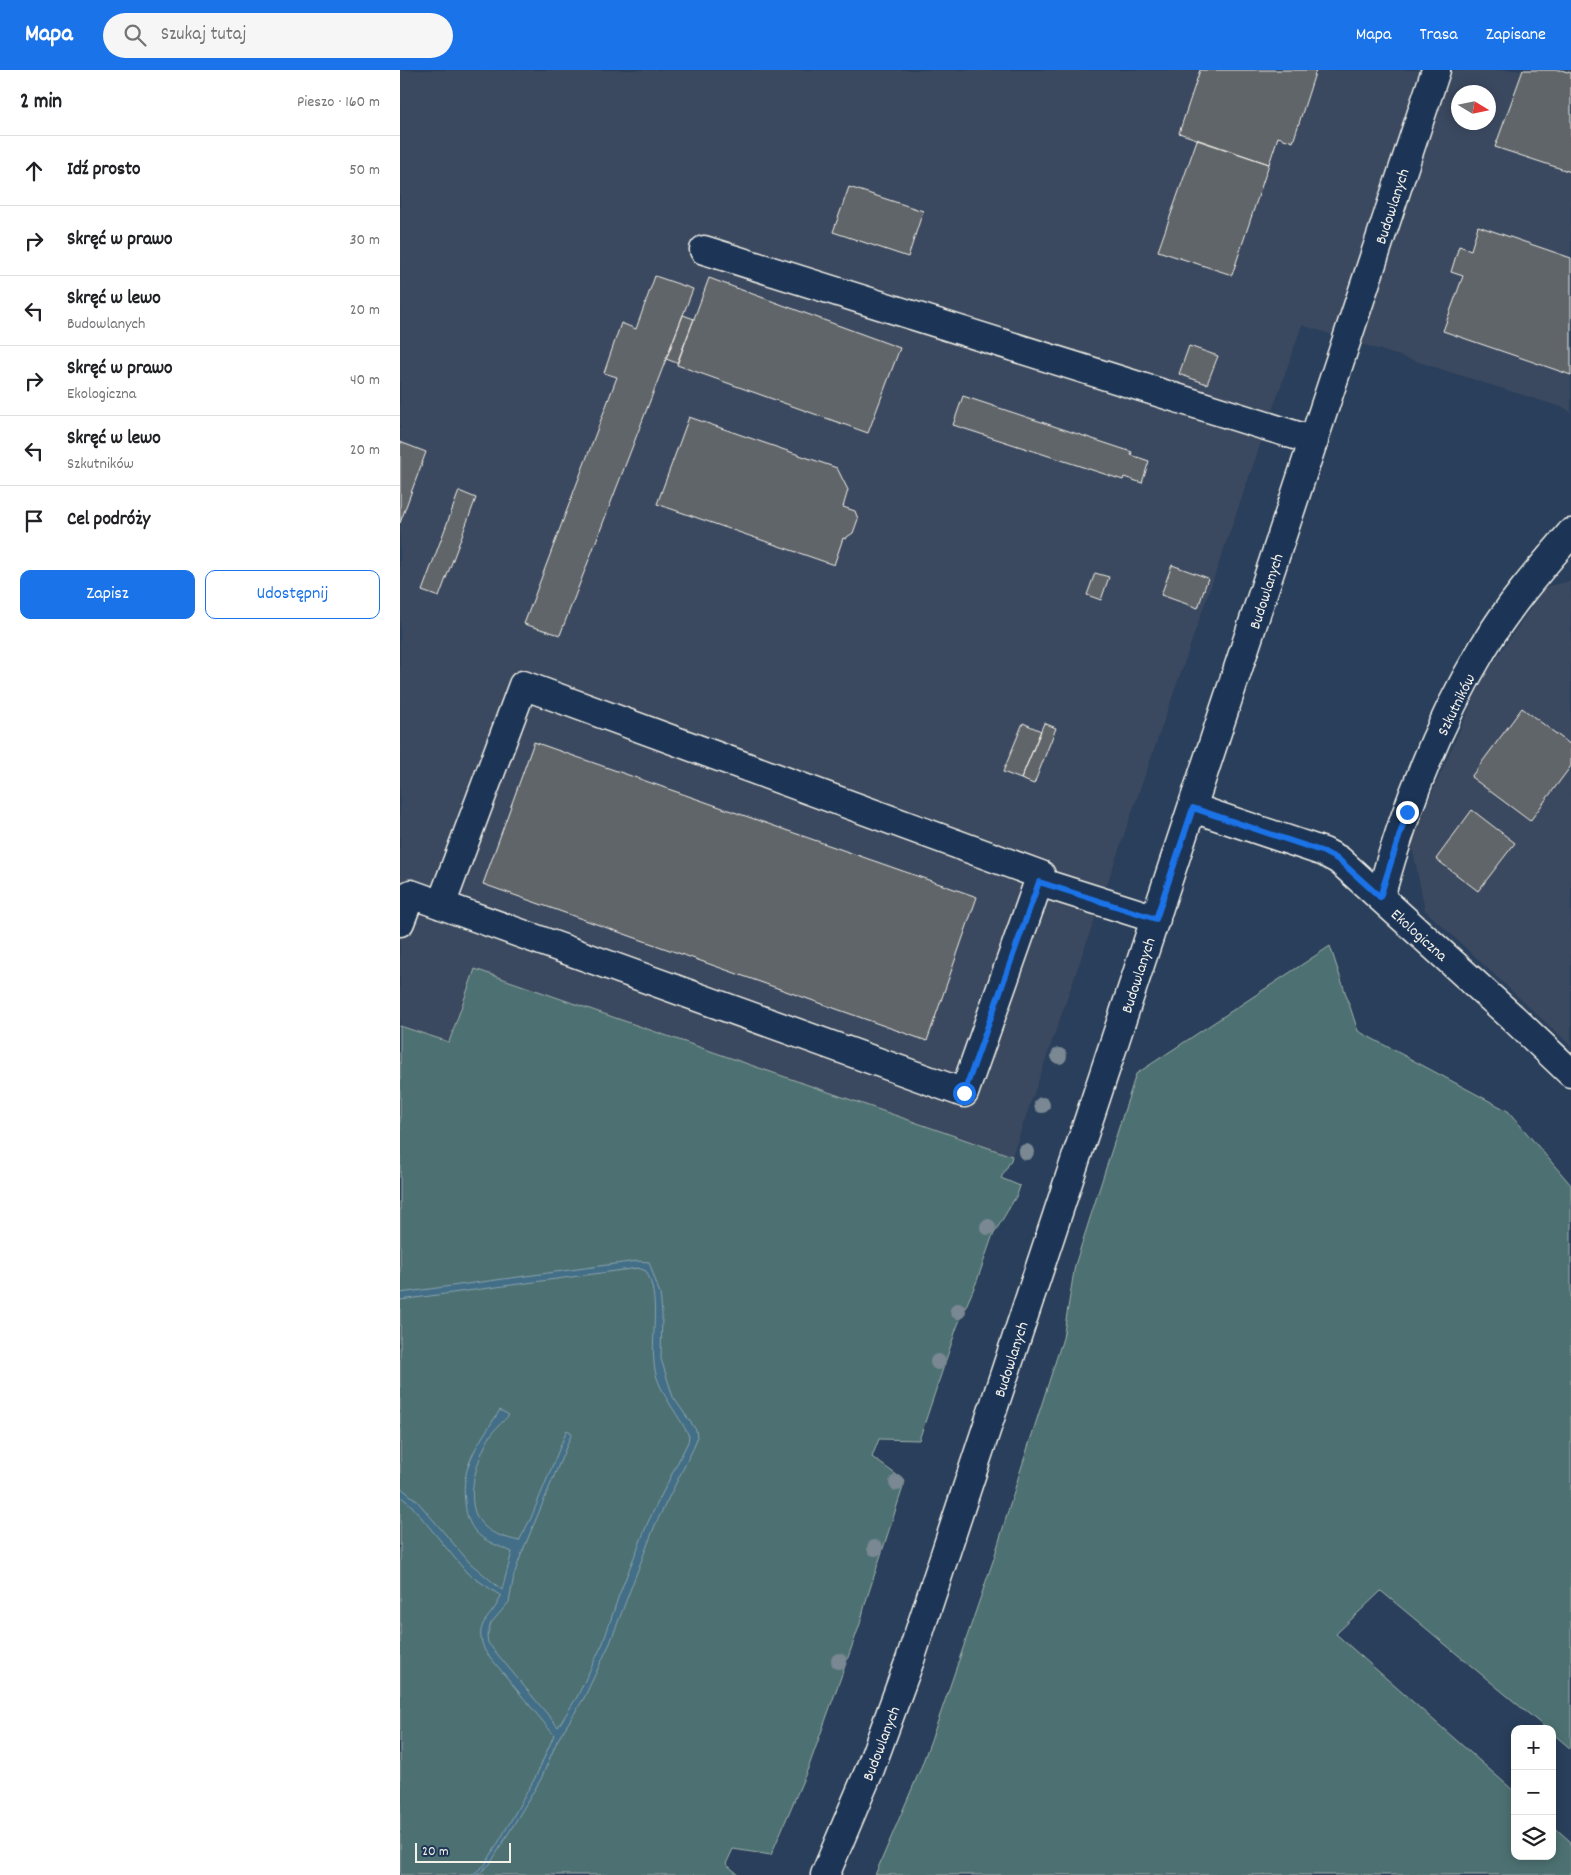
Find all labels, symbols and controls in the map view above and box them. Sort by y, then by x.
search box [103,13,453,58]
text: Mapa [25,18,73,52]
icon: search [121,21,149,49]
text: Szukaj tutaj [161,22,247,49]
text: Mapa [1356,23,1391,48]
text: Trasa [1419,23,1458,48]
text: Zapisane [1486,23,1546,48]
north arrow [1451,85,1496,130]
text: 2 min [20,88,62,118]
text: Pieszo · 160 m [297,91,380,114]
icon: ahead [20,157,48,185]
text: Idź prosto [67,157,140,184]
text: 50 m [349,159,380,182]
street label: Budowlanych [1370,166,1416,248]
icon: right [20,227,48,255]
text: Skręć w prawo [67,227,173,254]
text: 30 m [350,229,380,252]
text: Skręć w lewo [67,286,161,313]
icon: left [20,297,48,325]
text: 20 m [350,299,380,322]
text: Budowlanych [67,313,145,336]
text: Skręć w prawo [67,356,173,383]
icon: right [20,367,48,395]
text: 40 m [350,369,380,392]
text: Ekologiczna [67,383,136,406]
text: Skręć w lewo [67,426,161,453]
icon: left [20,437,48,465]
text: 20 m [350,439,380,462]
text: Szkutników [67,453,134,476]
icon: arrive [20,507,48,535]
text: Cel podróży [67,507,150,534]
street label: Budowlanych [1244,551,1290,633]
button: Zapisz [20,570,195,619]
button: Udostępnij [205,570,380,619]
street label: Szkutników [1432,670,1482,740]
route end [1396,801,1419,824]
street label: Ekologiczna [1385,904,1452,968]
street label: Budowlanych [1116,935,1162,1017]
route start [953,1082,976,1105]
street label: Budowlanych [989,1319,1035,1401]
street label: Budowlanych [858,1703,907,1785]
map controls [1511,1725,1556,1860]
button: + [1511,1725,1556,1770]
button: − [1511,1770,1556,1815]
button: layers [1511,1815,1556,1860]
scale bar [415,1840,511,1863]
text: 20 m [422,1842,449,1862]

